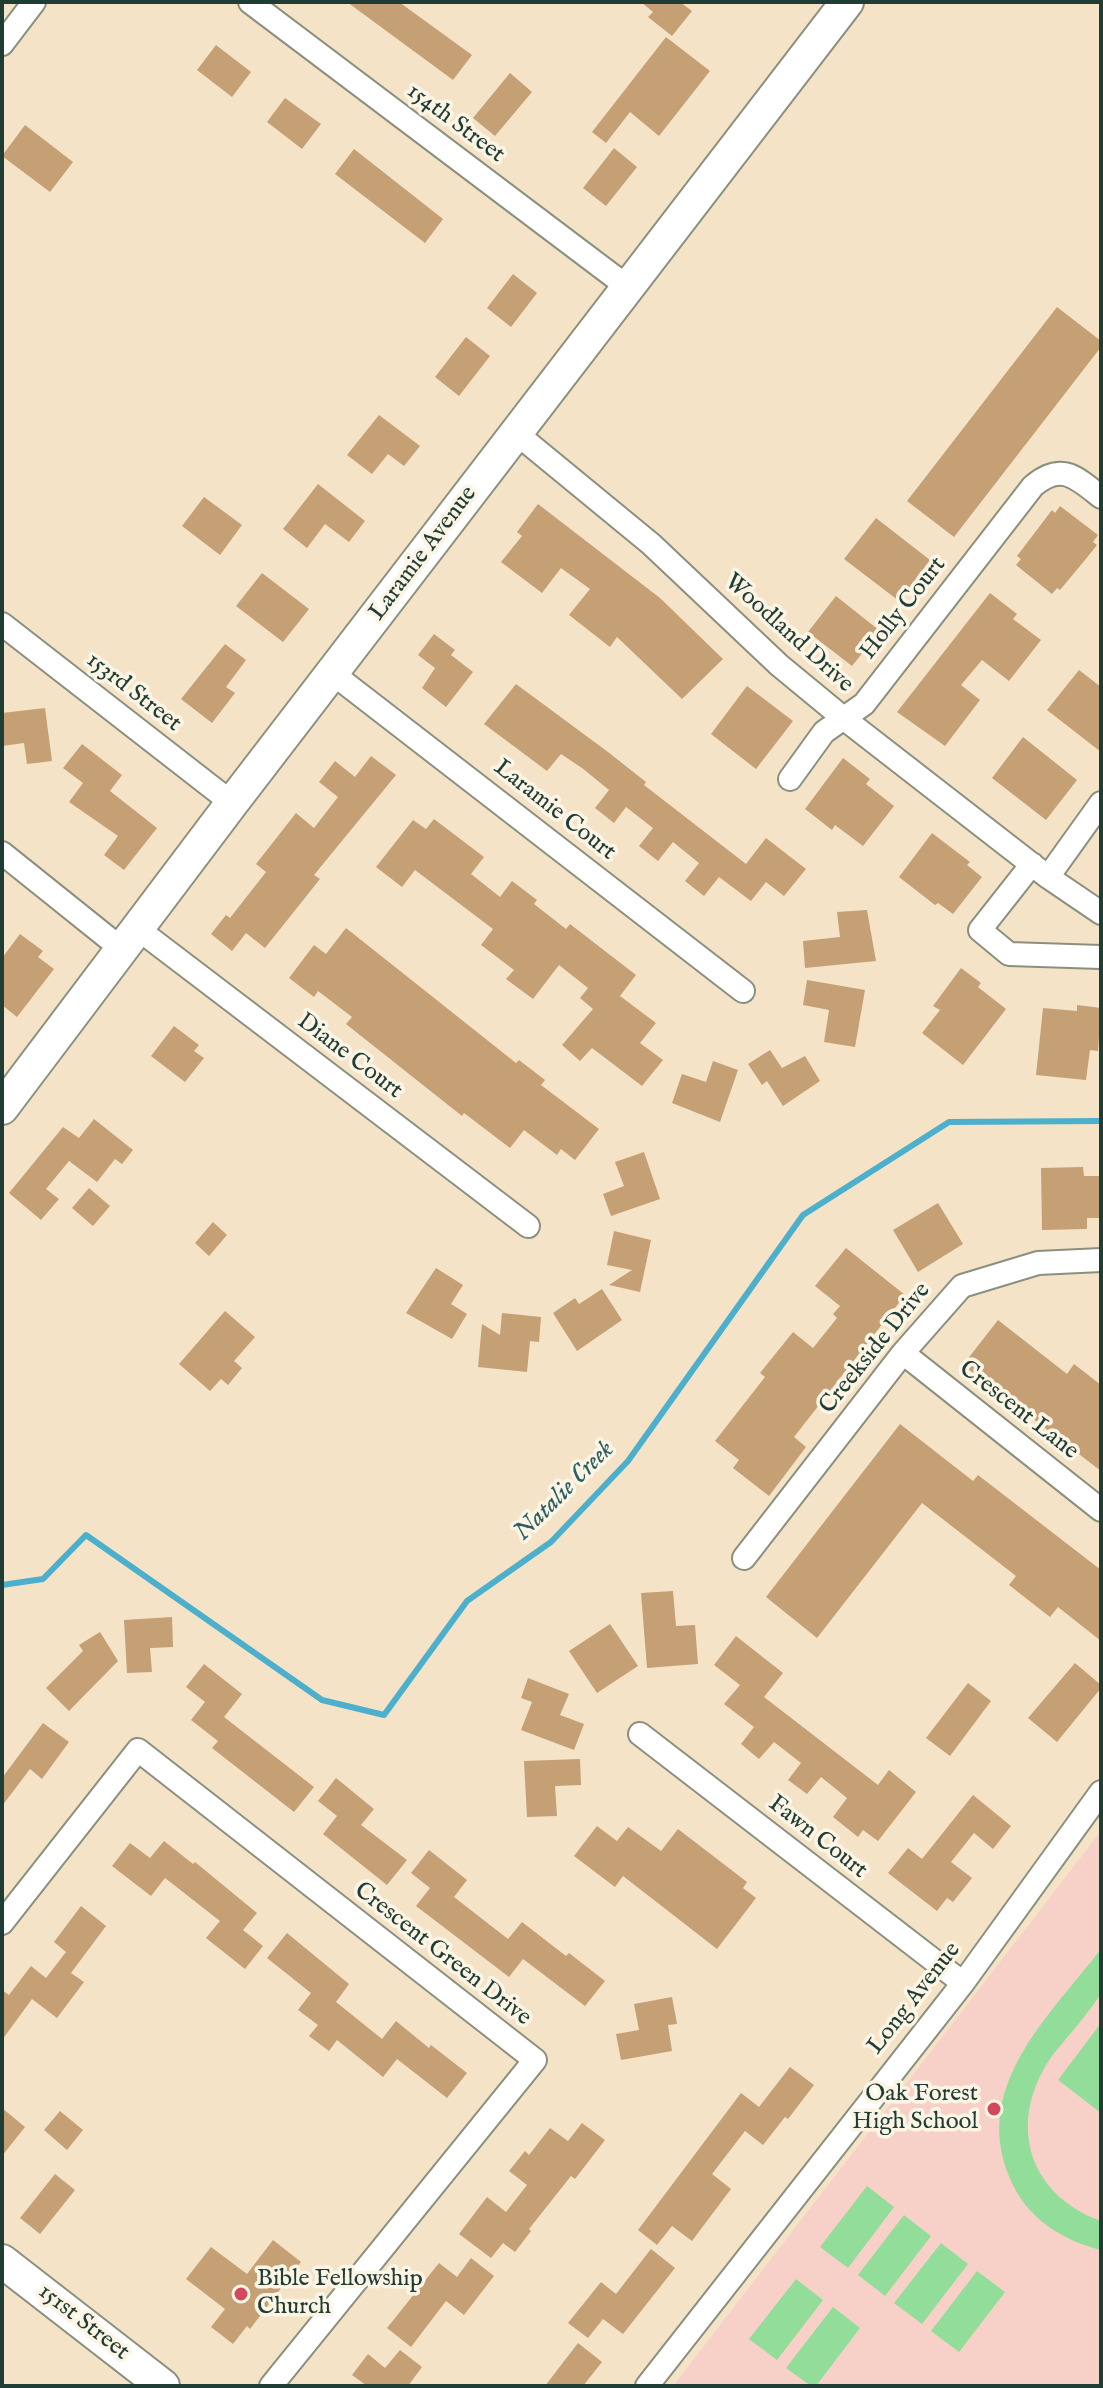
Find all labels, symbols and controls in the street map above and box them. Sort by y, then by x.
street label: 154th Street [400,78,510,170]
street label: Laramie Avenue [364,481,484,627]
street label: Holly Court [855,552,953,666]
street label: Woodland Drive [717,568,859,700]
street label: 153rd Street [80,647,186,739]
street label: Laramie Court [487,754,621,868]
street label: Diane Court [291,1008,407,1106]
street label: Creekside Drive [814,1278,938,1420]
street label: Crescent Lane [952,1355,1084,1467]
water label: Natalie Creek [508,1435,622,1549]
street label: Fawn Court [762,1790,872,1886]
street label: Crescent Green Drive [348,1877,536,2033]
street label: Long Avenue [862,1937,968,2061]
place label: Oak Forest High School [852,2081,978,2137]
marker: Oak Forest High School [985,2100,1003,2118]
place label: Bible Fellowship Church [257,2266,423,2322]
street label: 151st Street [32,2278,134,2368]
marker: Bible Fellowship Church [232,2285,250,2303]

